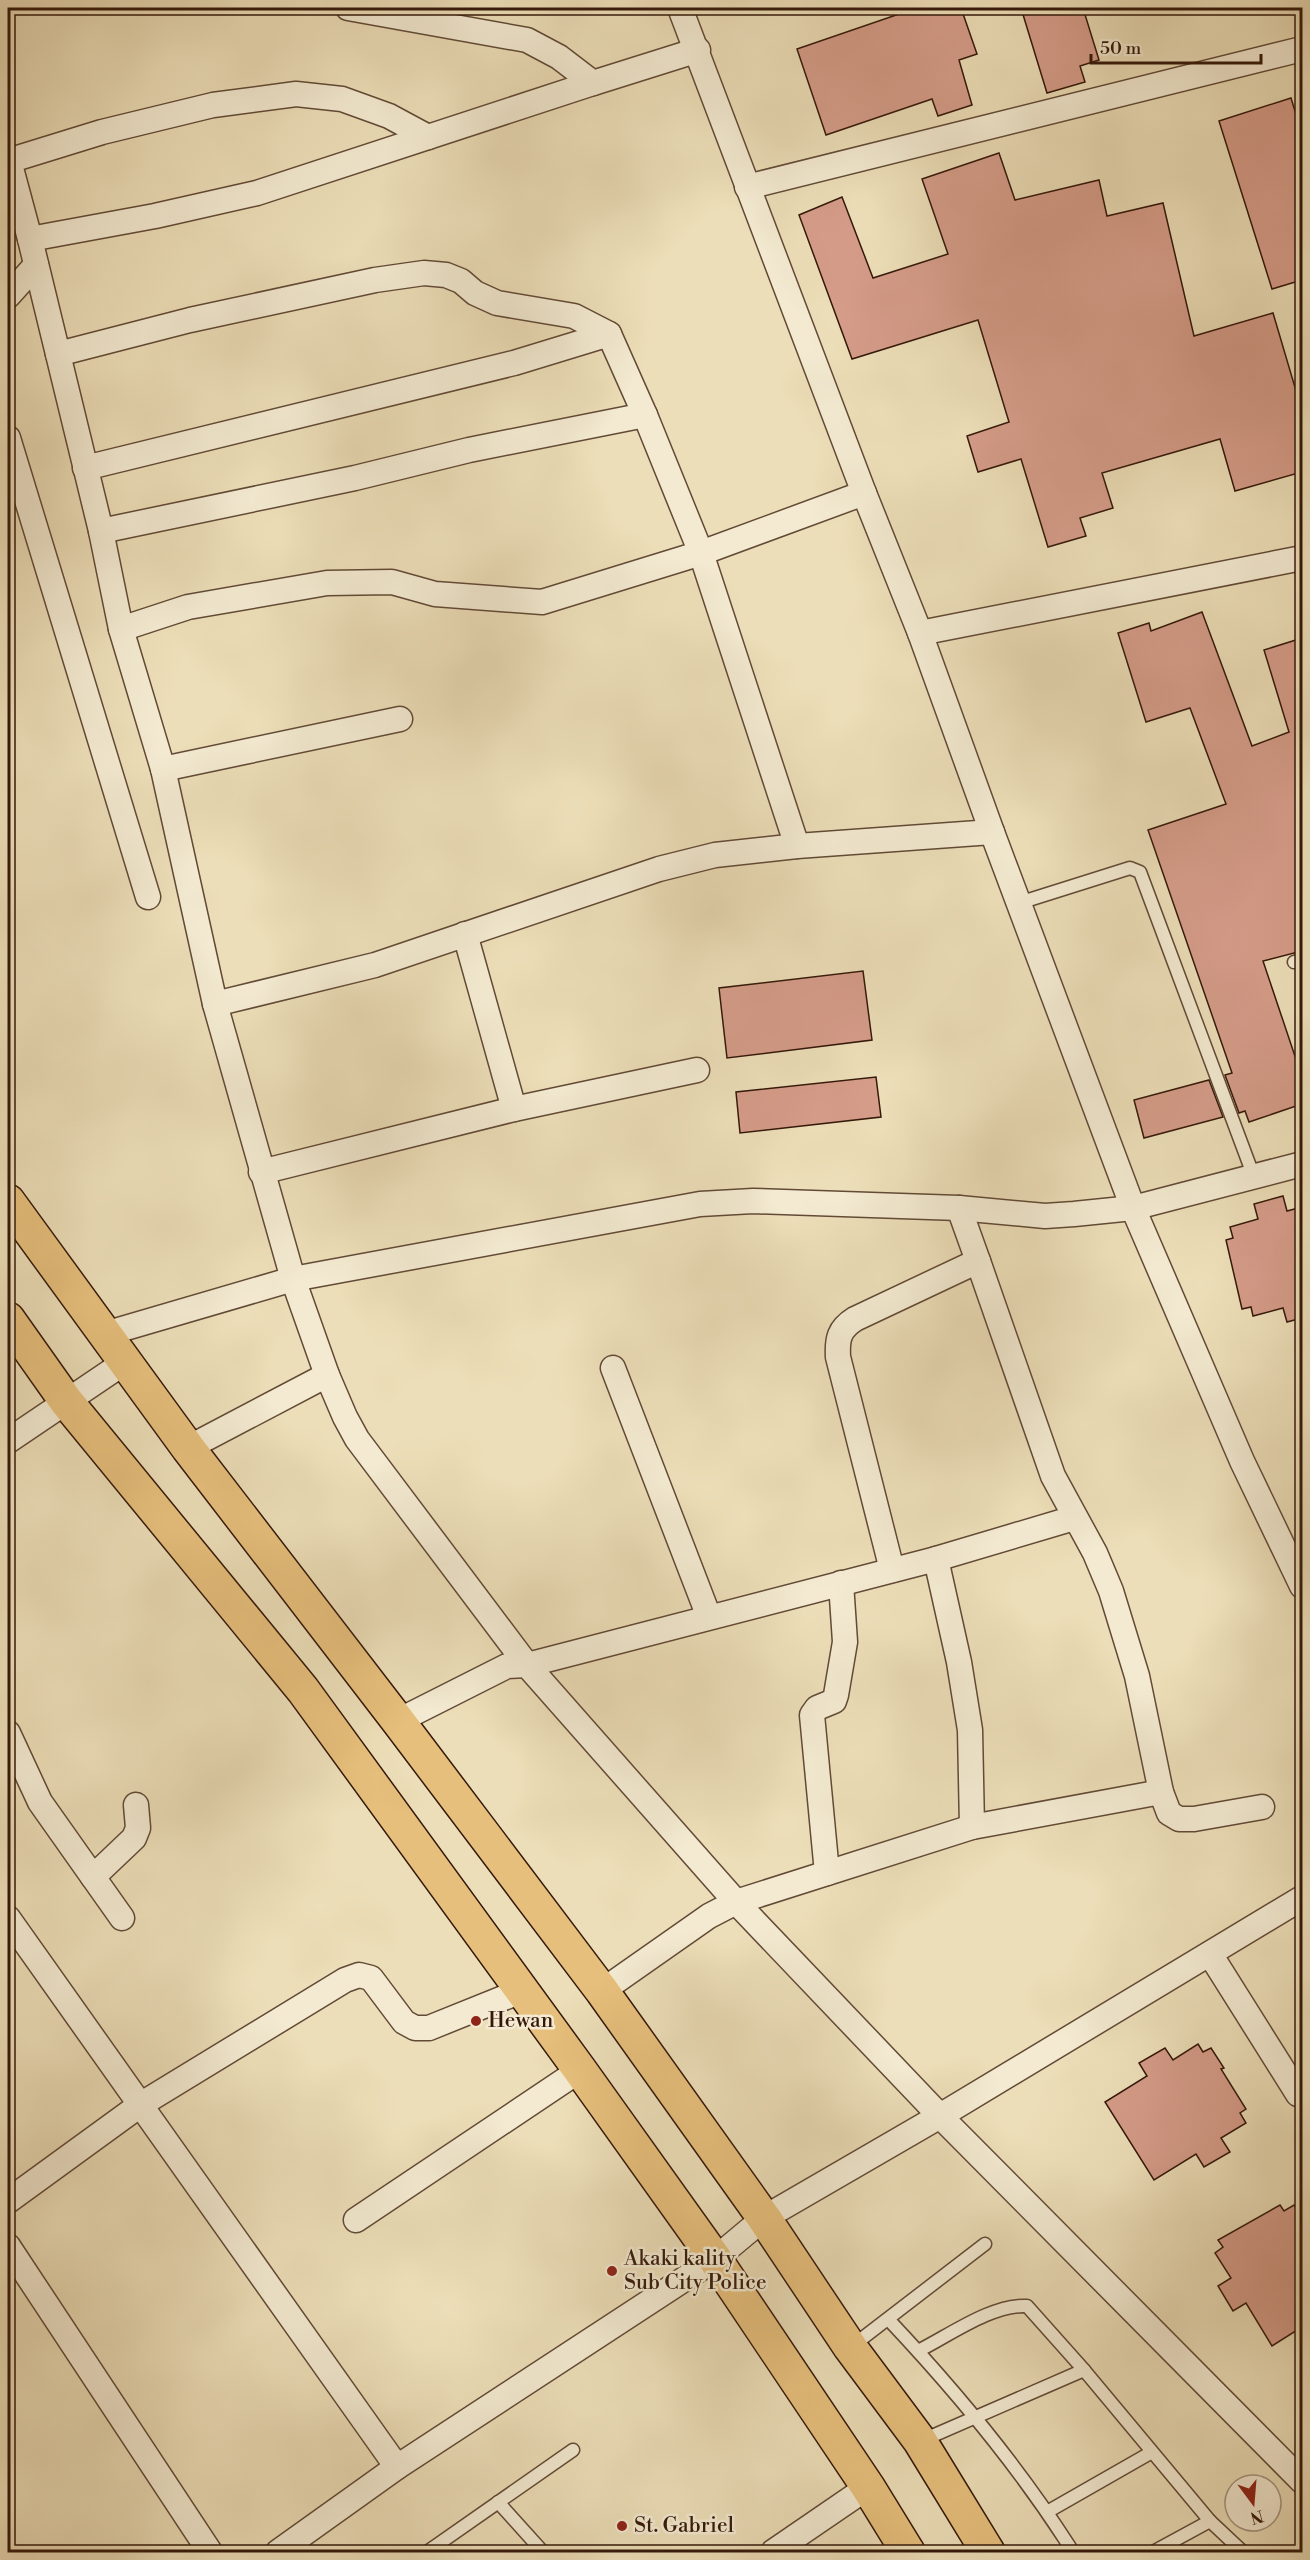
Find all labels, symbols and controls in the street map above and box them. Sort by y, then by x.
scale bar [1091,27,1260,65]
text: 50 m [1100,37,1142,60]
place label: Hewan [488,2008,554,2034]
marker: Hewan [469,2014,483,2028]
place label: Akaki kality Sub City Police [623,2246,767,2296]
marker: Akaki kality Sub City Police [605,2264,619,2278]
north arrow [1223,2473,1283,2533]
text: N [1248,2505,1266,2528]
place label: St. Gabriel [634,2513,734,2539]
marker: St. Gabriel [615,2519,629,2533]

